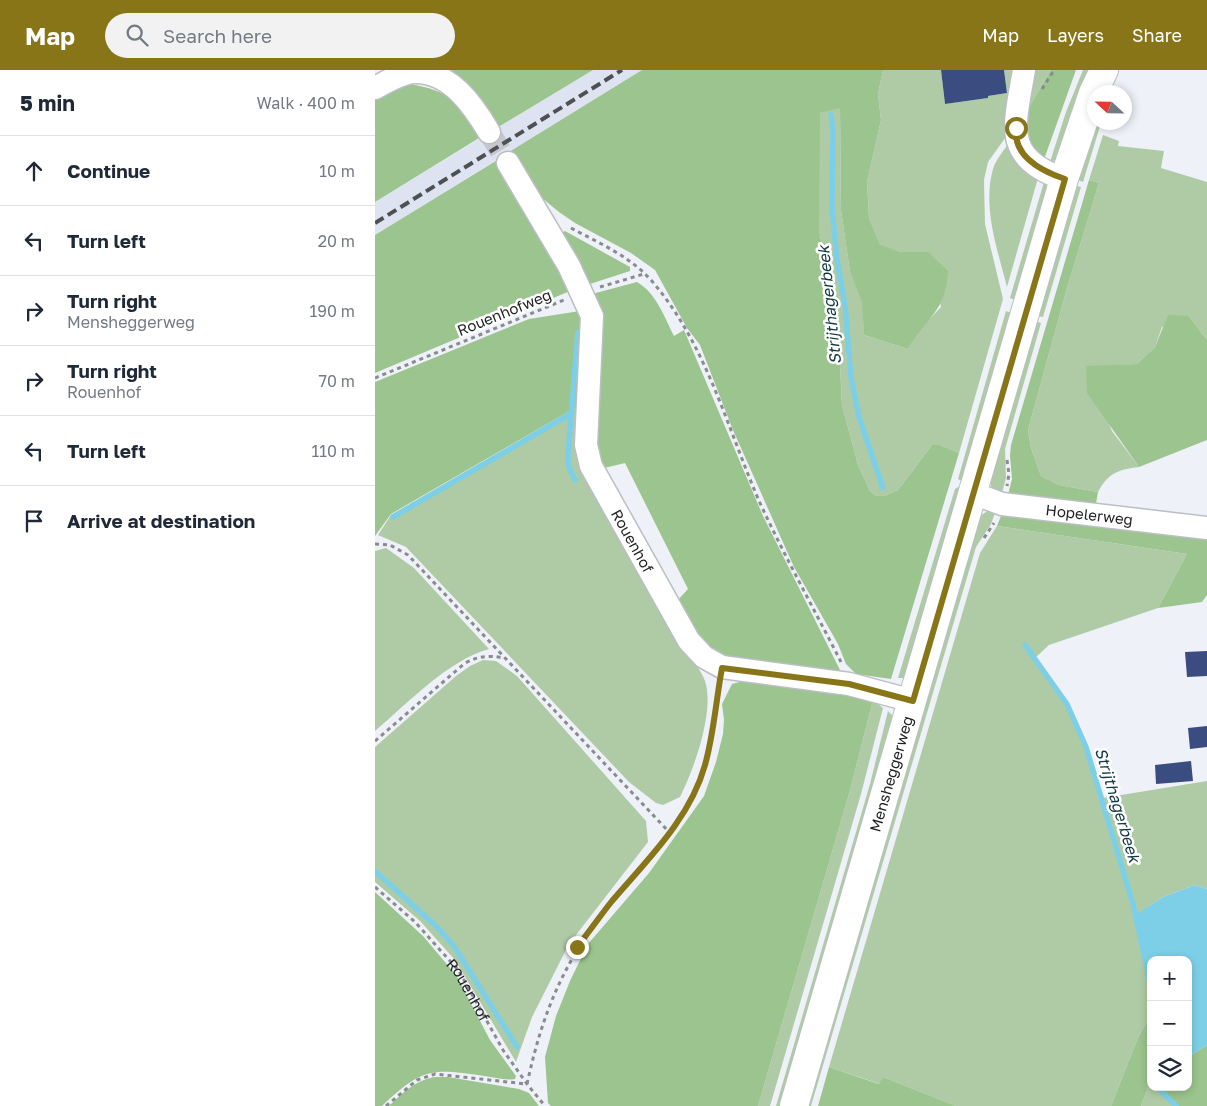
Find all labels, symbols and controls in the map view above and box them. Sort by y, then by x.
search box [105,13,455,58]
text: Map [25,21,75,50]
icon: search [123,21,151,49]
text: Search here [163,24,272,47]
text: Map [982,24,1019,46]
text: Layers [1047,24,1104,46]
text: Share [1132,24,1182,46]
north arrow [1087,85,1132,130]
text: 5 min [20,90,75,116]
text: Walk · 400 m [257,93,355,113]
route start [1005,117,1028,140]
icon: ahead [20,157,48,185]
text: Continue [67,159,150,182]
text: 10 m [319,161,355,181]
icon: left [20,227,48,255]
text: Turn left [67,229,146,252]
text: 20 m [318,231,355,251]
water label: Strijthagerbeek [813,243,845,365]
street label: Rouenhofweg [454,285,554,339]
text: Turn right [67,289,157,312]
icon: right [20,297,48,325]
text: 190 m [309,301,355,321]
text: Mensheggerweg [67,312,195,332]
text: Turn right [67,359,157,382]
icon: right [20,367,48,395]
text: 70 m [318,371,355,391]
text: Rouenhof [67,382,141,402]
icon: left [20,437,48,465]
text: Turn left [67,439,146,462]
text: 110 m [311,441,355,461]
street label: Hopelerweg [1045,500,1134,528]
street label: Rouenhof [608,506,658,576]
icon: arrive [20,507,48,535]
text: Arrive at destination [67,509,255,532]
street label: Mensheggerweg [865,714,916,834]
water label: Strijthagerbeek [1091,745,1146,867]
route end [566,936,589,959]
street label: Rouenhof [443,955,494,1025]
map controls [1147,956,1192,1091]
button: + [1147,956,1192,1001]
button: − [1147,1001,1192,1046]
button: layers [1147,1046,1192,1091]

